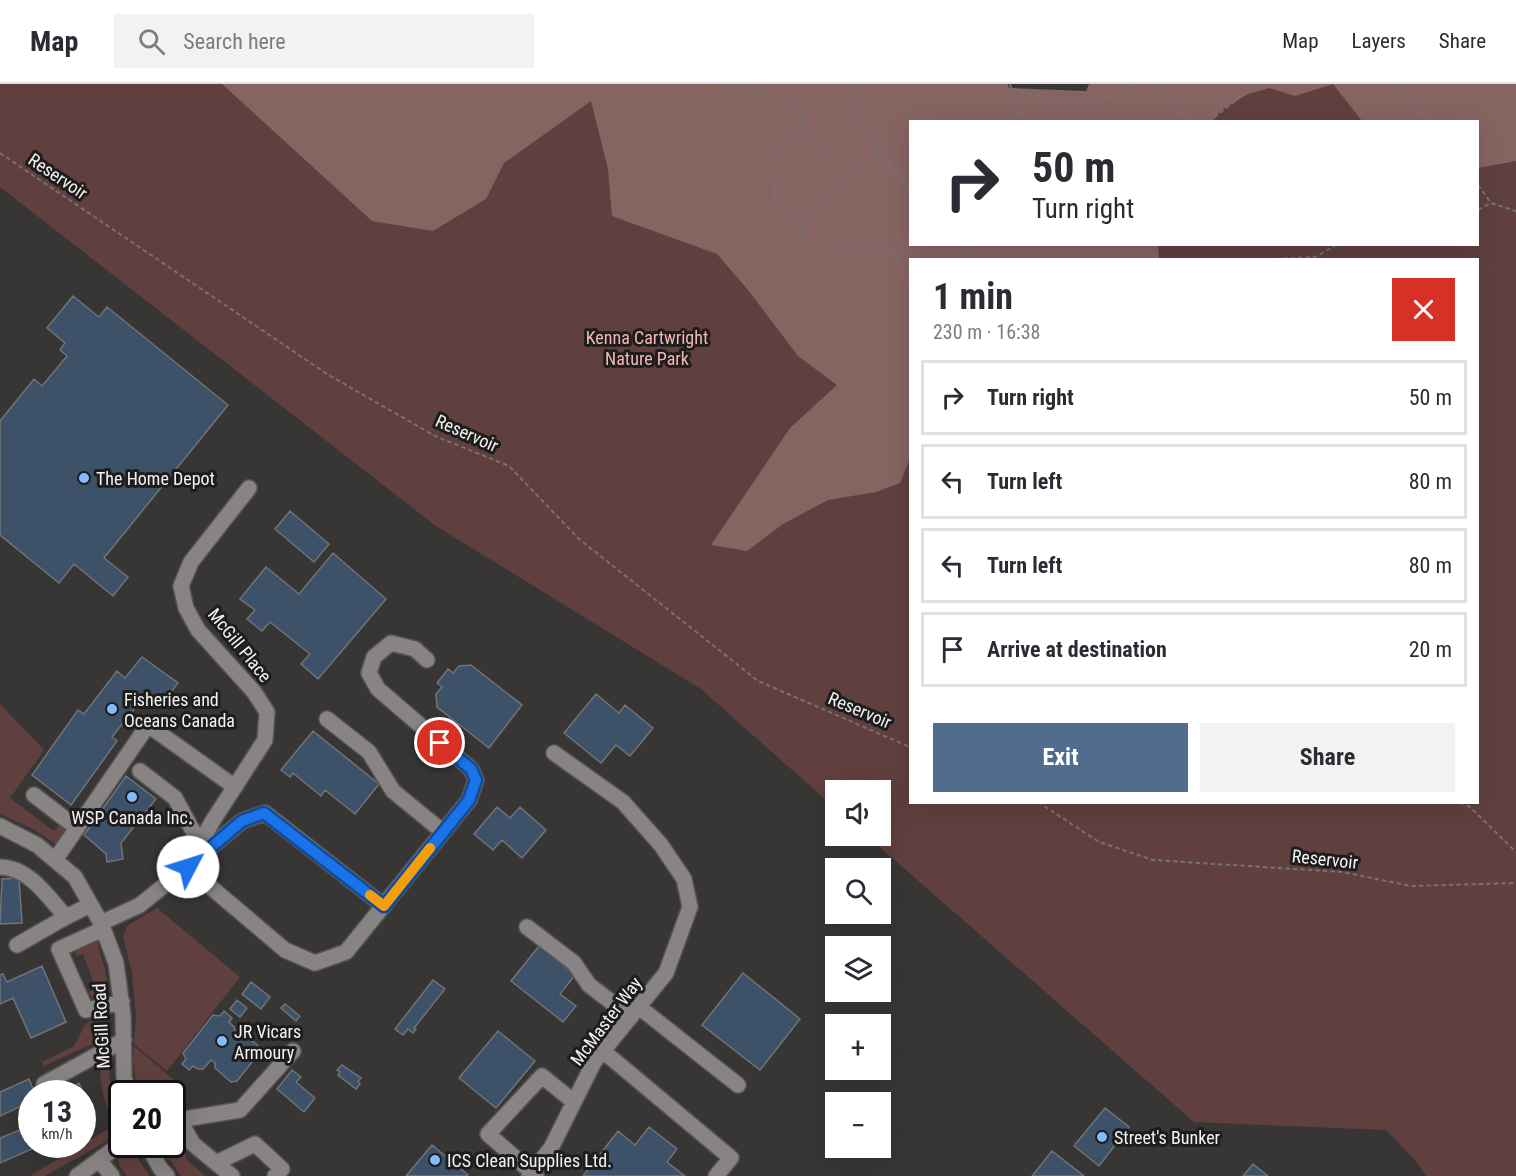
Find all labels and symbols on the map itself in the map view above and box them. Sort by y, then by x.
street label: Reservoir [25,149,92,204]
park label: Kenna Cartwright Nature Park [586,327,708,369]
street label: Reservoir [432,410,502,456]
place label: The Home Depot [96,468,215,489]
marker: The Home Depot [77,471,91,485]
street label: McGill Place [204,604,276,686]
street label: Reservoir [825,687,895,733]
place label: Fisheries and Oceans Canada [124,689,235,731]
marker: Fisheries and Oceans Canada [105,702,119,716]
pin [414,717,465,768]
marker: WSP Canada Inc. [125,790,139,804]
place label: WSP Canada Inc. [71,807,193,828]
position arrow [156,835,220,899]
street label: Reservoir [1291,845,1360,873]
street label: McMaster Way [566,972,646,1069]
street label: McGill Road [88,983,114,1069]
place label: JR Vicars Armoury [234,1021,301,1063]
marker: JR Vicars Armoury [215,1034,229,1048]
speed limit sign: 20 [108,1080,186,1158]
place label: Street's Bunker [1114,1127,1221,1148]
marker: Street's Bunker [1095,1130,1109,1144]
place label: ICS Clean Supplies Ltd. [447,1150,612,1171]
marker: ICS Clean Supplies Ltd. [428,1153,442,1167]

